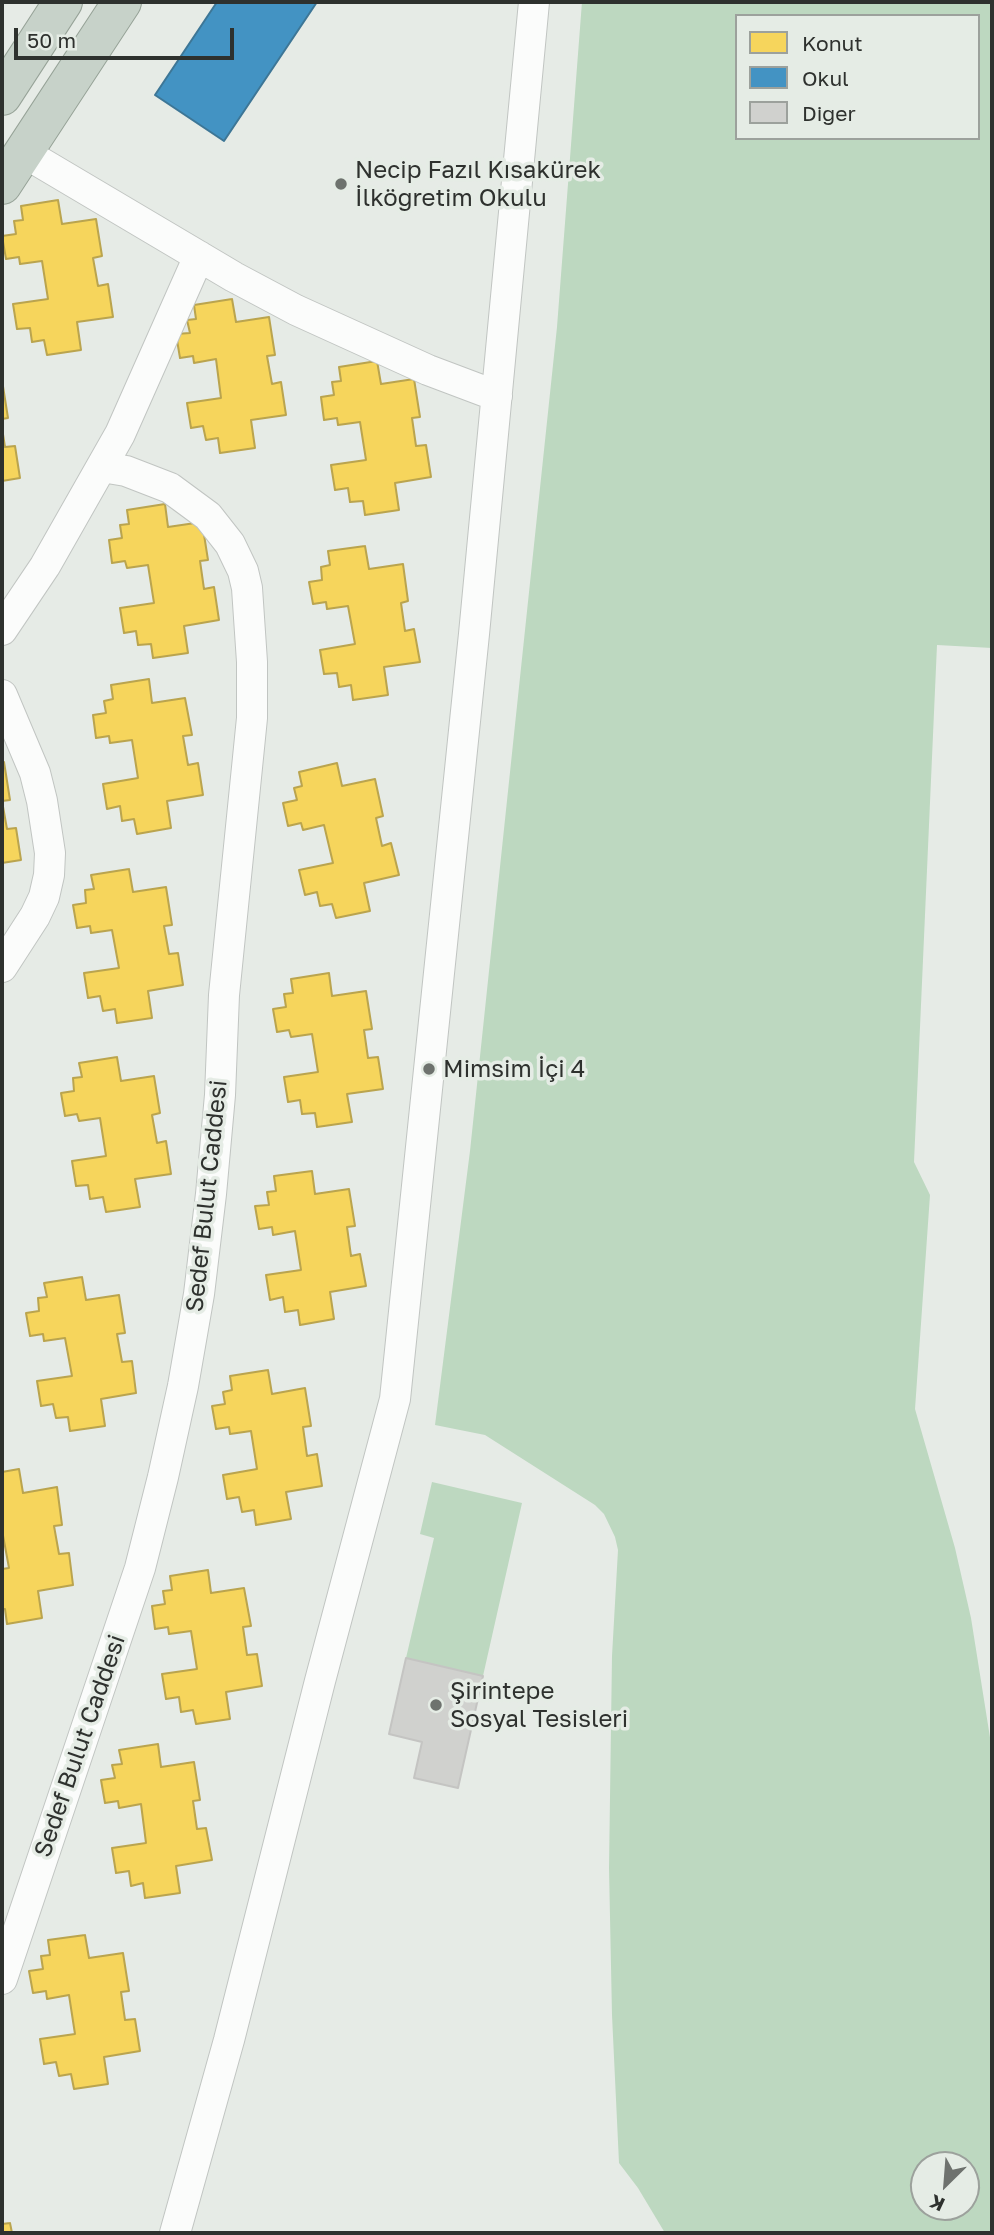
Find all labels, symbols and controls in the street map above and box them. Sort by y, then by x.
scale bar [18,14,238,58]
legend [735,14,980,140]
text: 50 m [27,27,76,53]
text: Konut [802,30,863,56]
text: Okul [802,65,849,91]
text: Diğer [802,100,856,126]
place label: Necip Fazıl Kısakürek İlköğretim Okulu [355,156,601,212]
marker: Necip Fazıl Kısakürek İlköğretim Okulu [333,176,349,192]
place label: Mimsim İçi 4 [443,1055,585,1083]
marker: Mimsim İçi 4 [421,1061,437,1077]
street label: Sedef Bulut Caddesi [180,1078,234,1314]
street label: Sedef Bulut Caddesi [28,1631,132,1861]
place label: Şirintepe Sosyal Tesisleri [450,1677,628,1733]
marker: Şirintepe Sosyal Tesisleri [428,1697,444,1713]
north arrow [910,2151,980,2221]
text: K [926,2190,948,2217]

